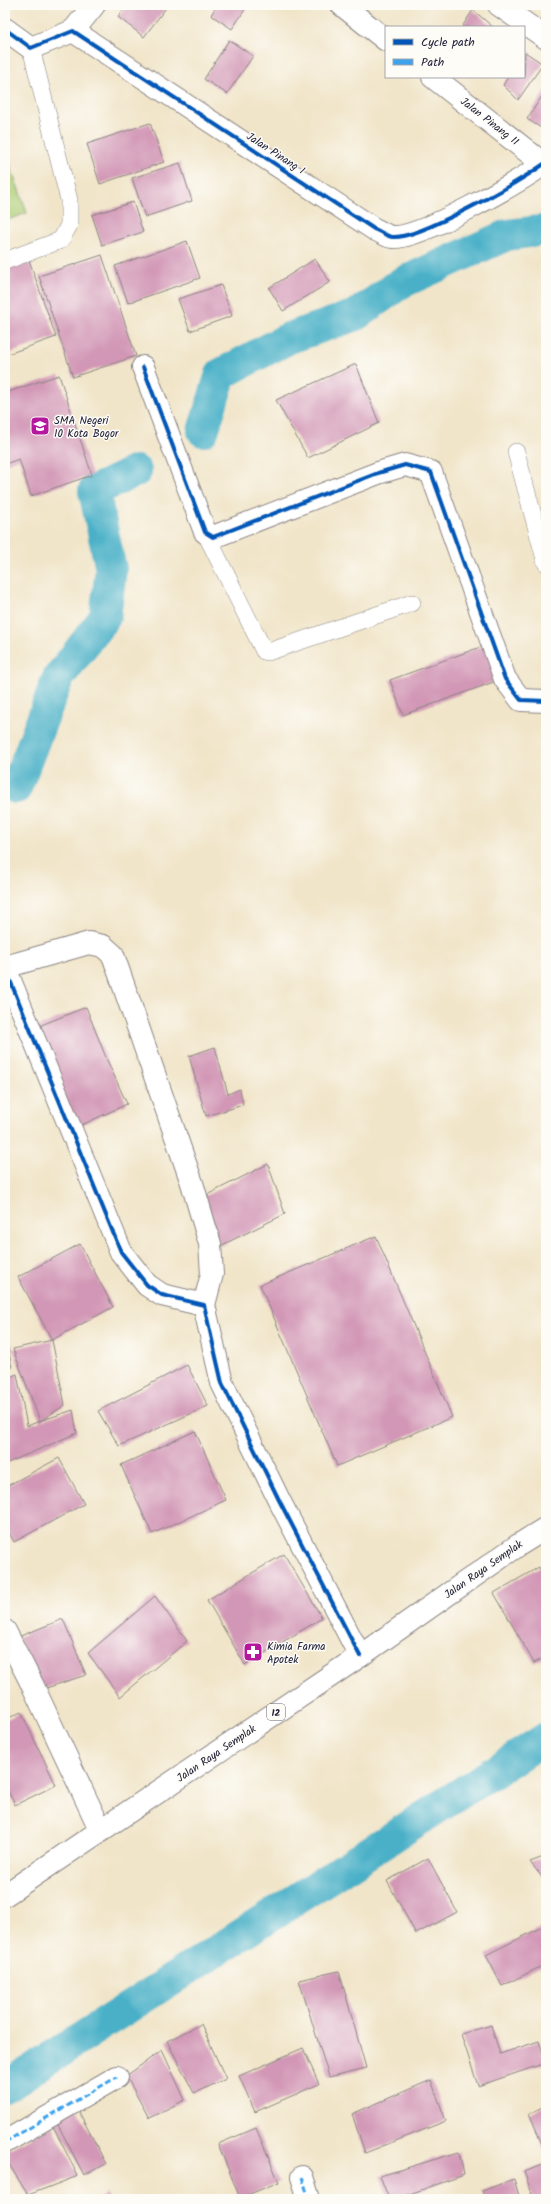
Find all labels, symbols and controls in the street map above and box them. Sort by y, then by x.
legend [385,26,525,78]
text: Cycle path [421,33,475,52]
text: Path [421,53,444,72]
street label: Jalan Pinang II [456,93,523,151]
street label: Jalan Pinang I [242,128,308,180]
place label: SMA Negeri 10 Kota Bogor [54,412,120,443]
school or university icon: SMA Negeri 10 Kota Bogor [29,415,51,437]
street label: Jalan Raya Semplak [440,1535,527,1604]
place label: Kimia Farma Apotek [267,1638,326,1669]
pharmacy icon: Kimia Farma Apotek [242,1641,264,1663]
road number: 12 [267,1704,285,1720]
street label: Jalan Raya Semplak [173,1720,261,1787]

